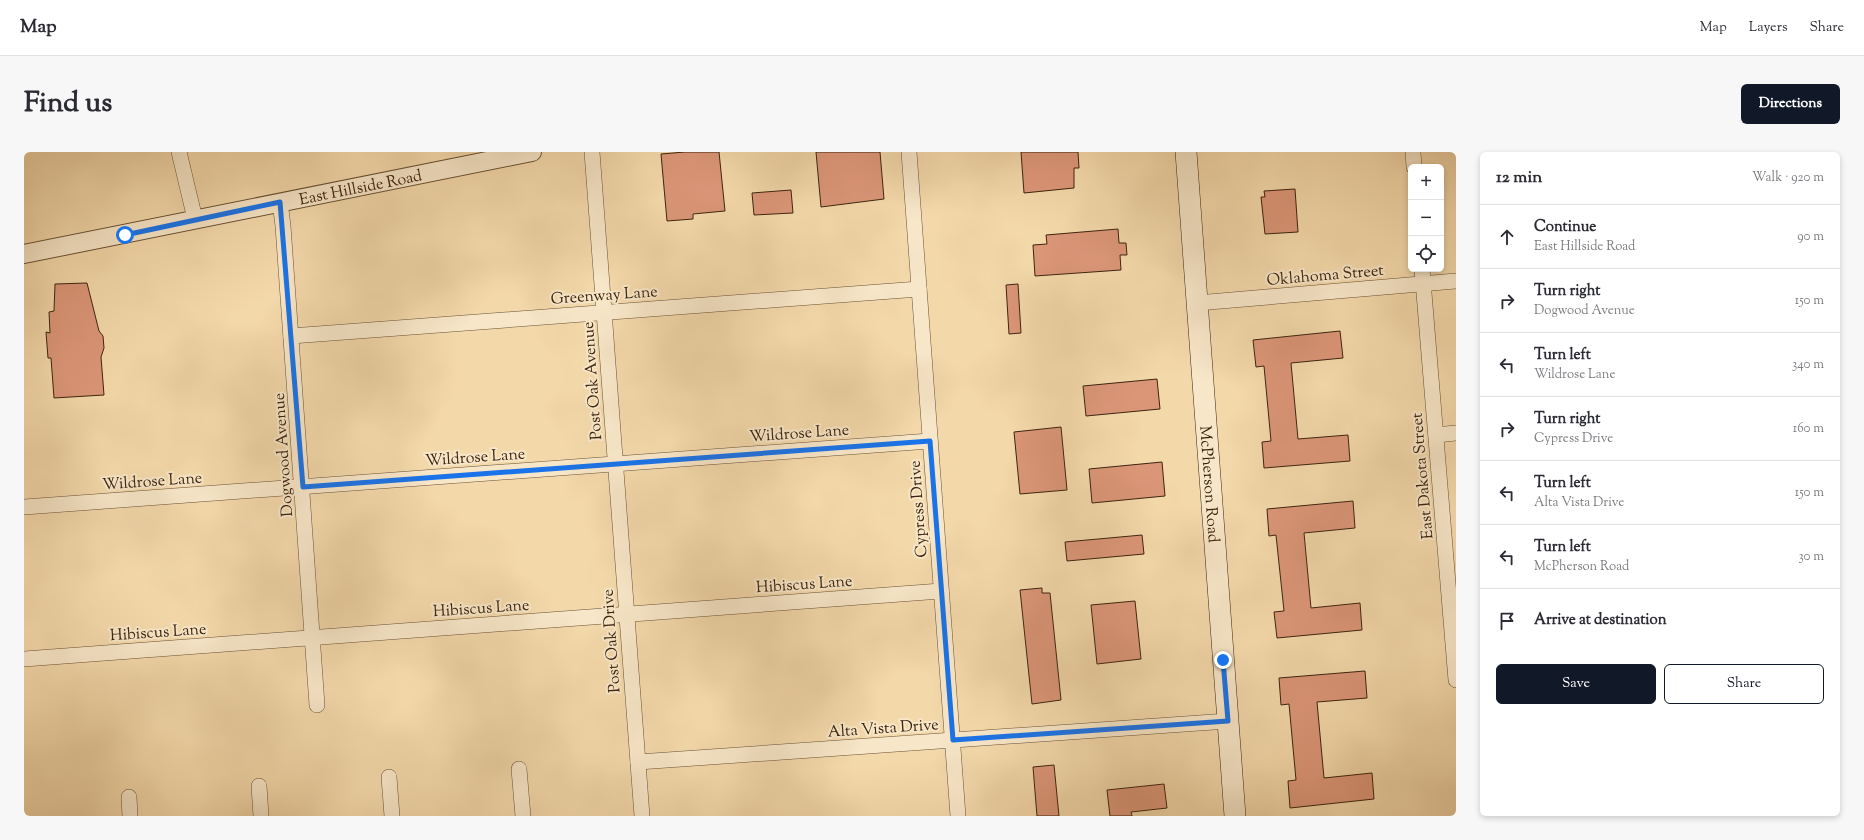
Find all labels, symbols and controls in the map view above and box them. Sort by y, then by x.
text: Map [20,14,57,41]
text: Map [1700,18,1727,38]
text: Layers [1749,18,1787,38]
text: Share [1809,18,1844,38]
text: Find us [24,84,112,124]
button: Directions [1741,84,1840,124]
map controls [1408,164,1444,272]
button: + [1408,164,1444,200]
street label: East Hillside Road [297,165,424,213]
text: 12 min [1496,166,1542,190]
text: Walk · 920 m [1752,169,1824,187]
button: − [1408,200,1444,236]
text: Continue [1534,217,1596,238]
route start [116,226,134,244]
icon: ahead [1496,226,1518,248]
text: 90 m [1797,228,1824,246]
button: locate [1408,236,1444,272]
text: East Hillside Road [1534,238,1635,256]
street label: Oklahoma Street [1266,260,1385,293]
street label: Greenway Lane [550,281,658,312]
text: Turn right [1534,281,1600,302]
icon: right [1496,290,1518,312]
text: 150 m [1795,292,1824,310]
text: Dogwood Avenue [1534,302,1635,320]
street label: Post Oak Avenue [578,321,609,441]
text: Turn left [1534,345,1591,366]
icon: left [1496,354,1518,376]
text: 340 m [1792,356,1824,374]
text: Wildrose Lane [1534,366,1615,384]
street label: Dogwood Avenue [269,392,300,518]
text: Turn right [1534,409,1600,430]
street label: East Dakota Street [1406,411,1440,540]
icon: right [1496,418,1518,440]
street label: Wildrose Lane [748,420,850,449]
text: 160 m [1793,420,1824,438]
street label: McPherson Road [1192,425,1224,544]
text: Cypress Drive [1534,430,1613,448]
street label: Wildrose Lane [424,444,526,473]
street label: Cypress Drive [905,459,934,558]
street label: Wildrose Lane [101,468,203,497]
text: Turn left [1534,473,1591,494]
icon: left [1496,482,1518,504]
text: 150 m [1795,484,1824,502]
text: Alta Vista Drive [1534,494,1624,512]
text: Turn left [1534,537,1591,558]
icon: left [1496,546,1518,568]
text: 30 m [1798,548,1824,566]
text: McPherson Road [1534,558,1629,576]
street label: Hibiscus Lane [755,571,853,600]
street label: Post Oak Drive [597,588,628,693]
street label: Hibiscus Lane [432,595,530,624]
icon: arrive [1496,610,1518,632]
text: Arrive at destination [1534,610,1667,631]
street label: Hibiscus Lane [109,619,207,648]
route end [1214,651,1232,669]
button: Save [1496,664,1656,704]
button: Share [1664,664,1824,704]
street label: Alta Vista Drive [827,714,939,745]

